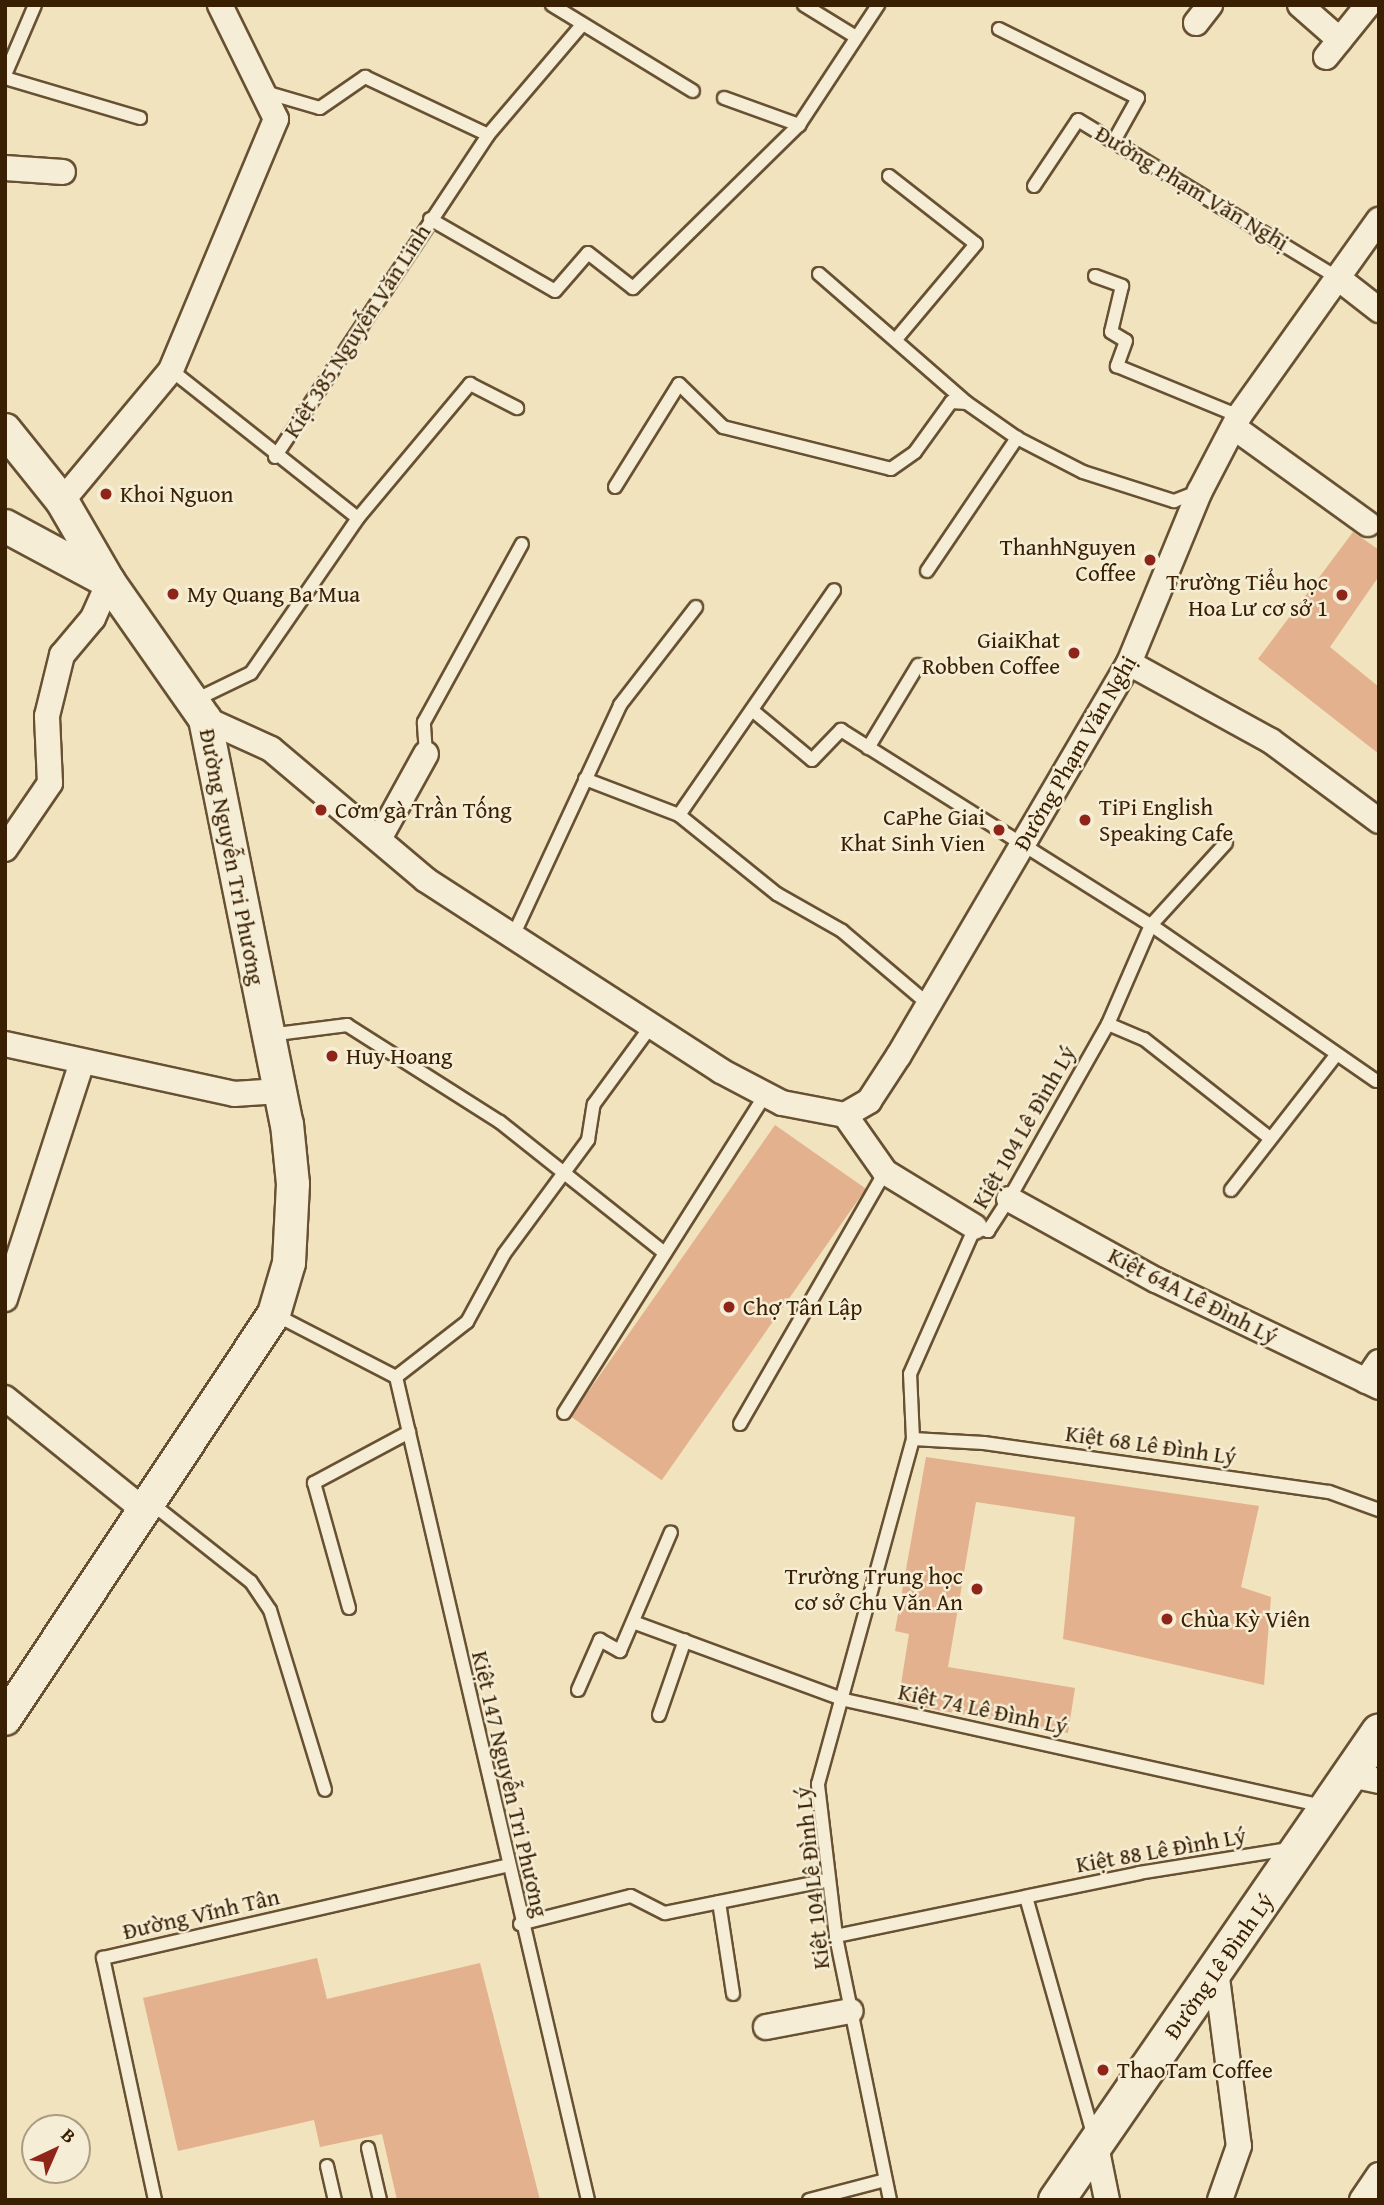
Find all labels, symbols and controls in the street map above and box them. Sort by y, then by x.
street label: Đường Phạm Văn Nghị [1090,119,1294,257]
street label: Kiệt 385 Nguyễn Văn Linh [278,219,436,443]
place label: Khoi Nguon [120,480,233,508]
marker: Khoi Nguon [98,486,114,502]
place label: ThanhNguyen Coffee [1000,533,1136,587]
marker: ThanhNguyen Coffee [1142,552,1158,568]
place label: Trường Tiểu học Hoa Lư cơ sở 1 [1166,568,1328,622]
place label: My Quang Ba Mua [187,580,360,608]
marker: My Quang Ba Mua [165,586,181,602]
marker: Trường Tiểu học Hoa Lư cơ sở 1 [1334,587,1350,603]
place label: GiaiKhat Robben Coffee [922,626,1060,680]
marker: GiaiKhat Robben Coffee [1066,645,1082,661]
street label: Đường Phạm Văn Nghị [1008,651,1142,855]
street label: Đường Nguyễn Tri Phương [194,726,270,988]
place label: TiPi English Speaking Cafe [1099,793,1233,847]
place label: Cơm gà Trần Tống [335,796,512,824]
marker: Cơm gà Trần Tống [313,802,329,818]
place label: CaPhe Giai Khat Sinh Vien [841,803,985,857]
marker: TiPi English Speaking Cafe [1077,812,1093,828]
marker: CaPhe Giai Khat Sinh Vien [991,822,1007,838]
street label: Kiệt 104 Lê Đình Lý [966,1041,1082,1213]
place label: Huy Hoang [346,1042,452,1070]
marker: Huy Hoang [324,1048,340,1064]
street label: Kiệt 64A Lê Đình Lý [1104,1241,1282,1351]
place label: Chợ Tân Lập [743,1293,862,1321]
marker: Chợ Tân Lập [721,1299,737,1315]
street label: Kiệt 68 Lê Đình Lý [1064,1419,1238,1471]
place label: Trường Trung học cơ sở Chu Văn An [785,1562,963,1616]
marker: Trường Trung học cơ sở Chu Văn An [969,1581,985,1597]
place label: Chùa Kỳ Viên [1181,1605,1310,1633]
marker: Chùa Kỳ Viên [1159,1611,1175,1627]
street label: Kiệt 147 Nguyễn Tri Phương [466,1648,554,1920]
street label: Kiệt 74 Lê Đình Lý [896,1678,1070,1740]
street label: Kiệt 104 Lê Đình Lý [789,1785,835,1971]
street label: Kiệt 88 Lê Đình Lý [1074,1821,1248,1879]
street label: Đường Vĩnh Tân [120,1883,282,1945]
street label: Đường Lê Đình Lý [1158,1888,1280,2044]
place label: ThaoTam Coffee [1117,2056,1273,2084]
marker: ThaoTam Coffee [1095,2062,1111,2078]
north arrow [21,2114,91,2184]
text: B [55,2121,83,2149]

